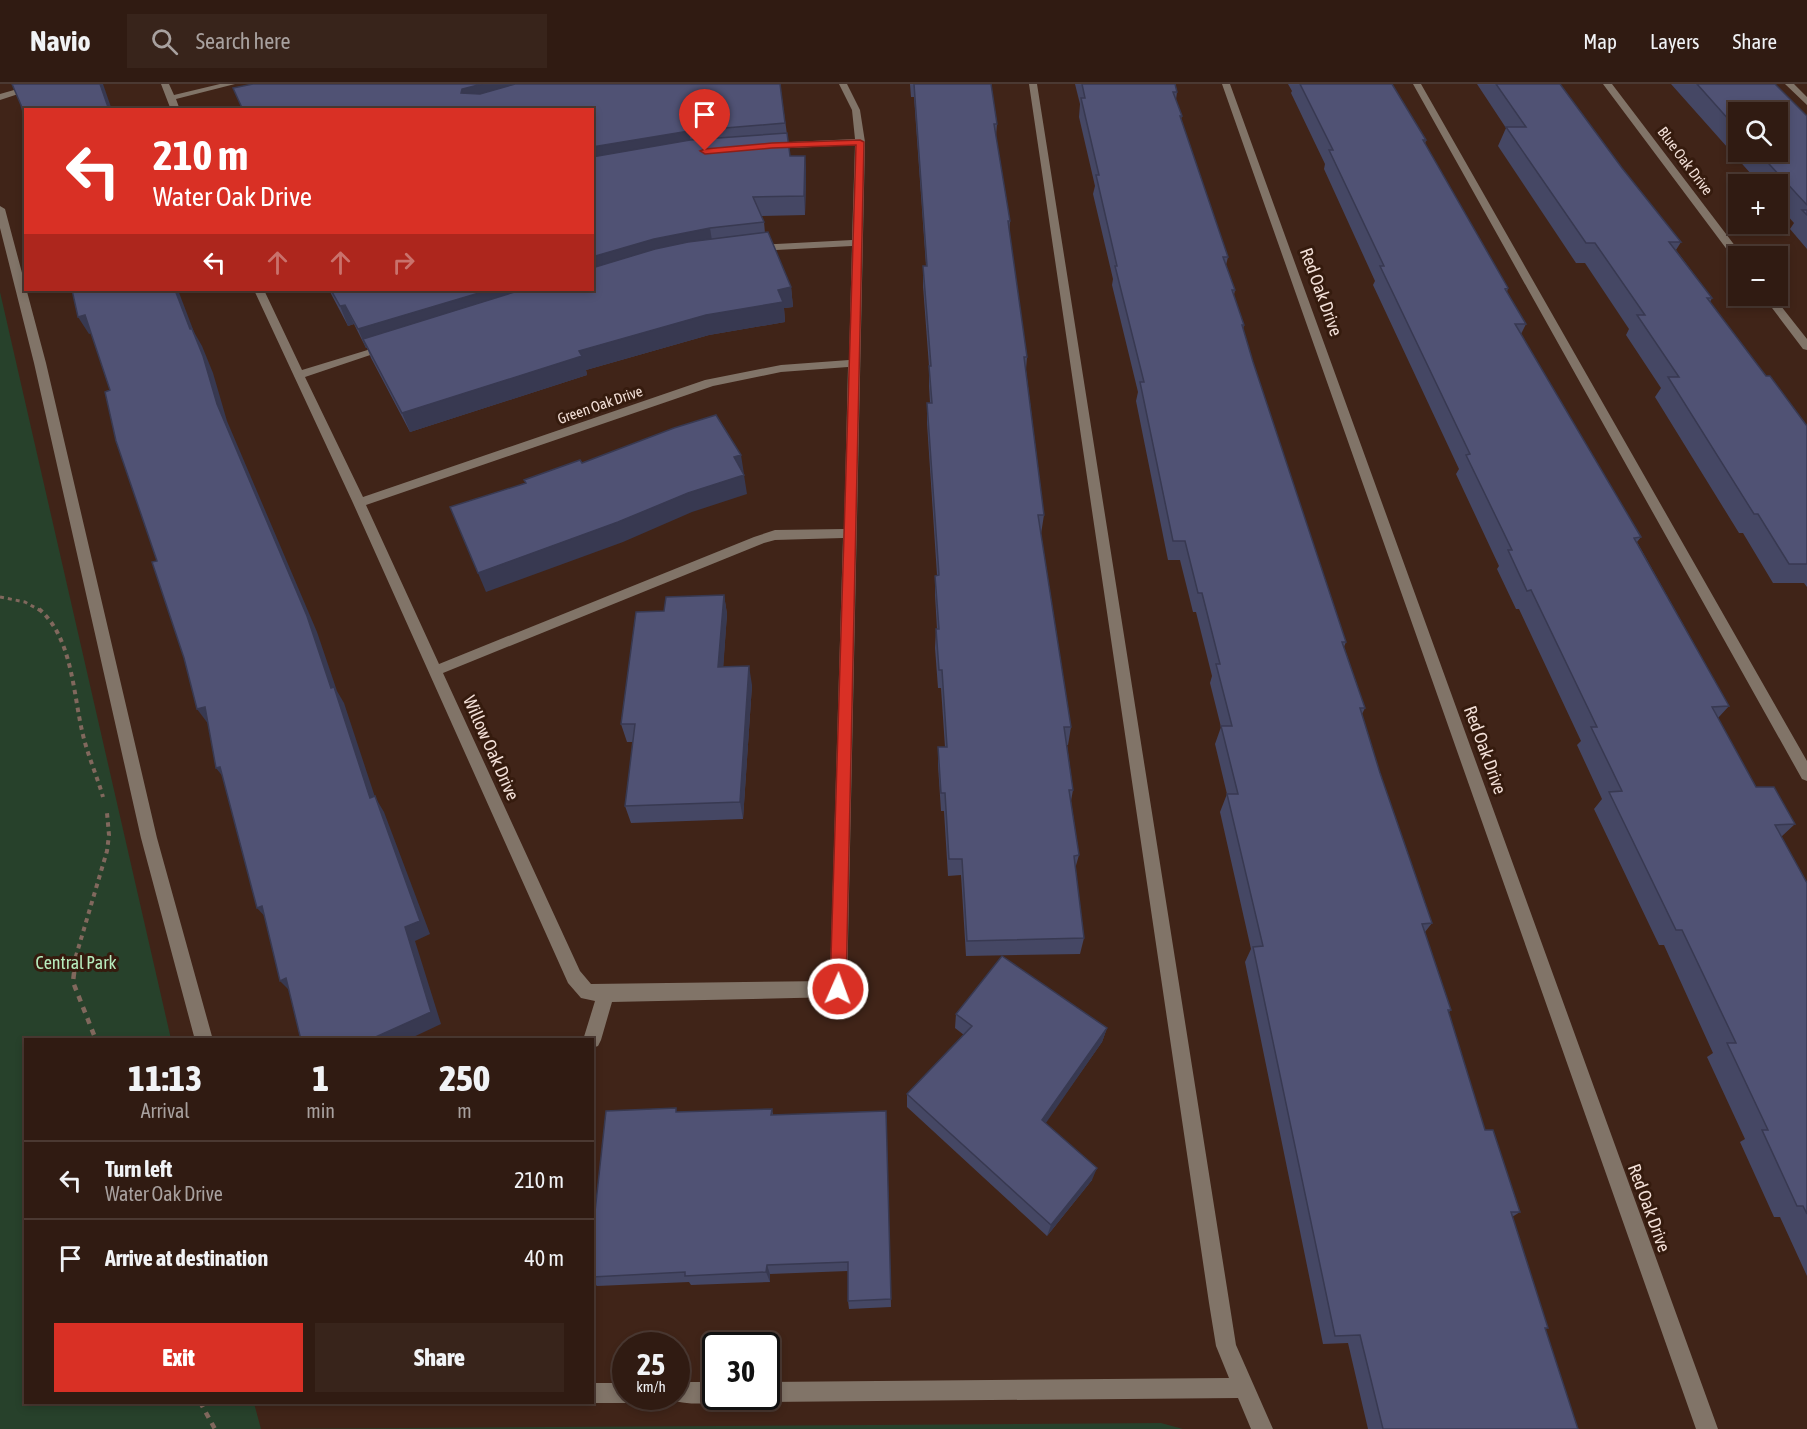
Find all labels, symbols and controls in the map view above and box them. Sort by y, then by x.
search box [127,14,547,68]
text: Navio [30,25,91,57]
icon: search [148,25,181,58]
text: Search here [196,28,291,54]
text: Map [1583,29,1617,53]
text: Layers [1650,29,1700,53]
text: Share [1733,29,1777,53]
pin [679,89,730,151]
icon: arrive [688,98,721,131]
map controls [1728,102,1788,306]
button: search [1728,102,1788,162]
street label: Blue Oak Drive [1654,123,1717,198]
text: 210 m [153,131,248,179]
icon: left [54,132,132,210]
button: + [1728,174,1788,234]
text: Water Oak Drive [153,181,312,212]
street label: Red Oak Drive [1296,245,1347,339]
icon: left [198,246,231,279]
icon: ahead [261,246,294,279]
icon: ahead [324,246,357,279]
icon: right [387,246,420,279]
button: − [1728,246,1788,306]
street label: Green Oak Drive [555,382,645,427]
street label: Willow Oak Drive [459,692,524,803]
street label: Red Oak Drive [1460,703,1511,797]
park label: Central Park [36,952,116,973]
position arrow [806,957,870,1021]
text: 11:13 [128,1057,202,1099]
text: 1 [312,1057,329,1099]
text: 250 [439,1057,490,1099]
text: Arrival [141,1099,190,1122]
text: min [306,1099,335,1122]
text: m [457,1099,472,1122]
text: Turn left [105,1156,172,1182]
street label: Red Oak Drive [1624,1161,1675,1255]
icon: left [54,1164,87,1197]
text: 210 m [514,1167,564,1193]
text: Water Oak Drive [105,1182,223,1205]
icon: arrive [54,1242,87,1275]
text: Arrive at destination [105,1245,268,1271]
text: 40 m [524,1245,564,1271]
button: Exit [54,1323,303,1392]
button: Share [315,1323,564,1392]
speed limit sign: 30 [702,1332,780,1410]
text: 25 [637,1347,665,1381]
text: km/h [636,1378,666,1395]

